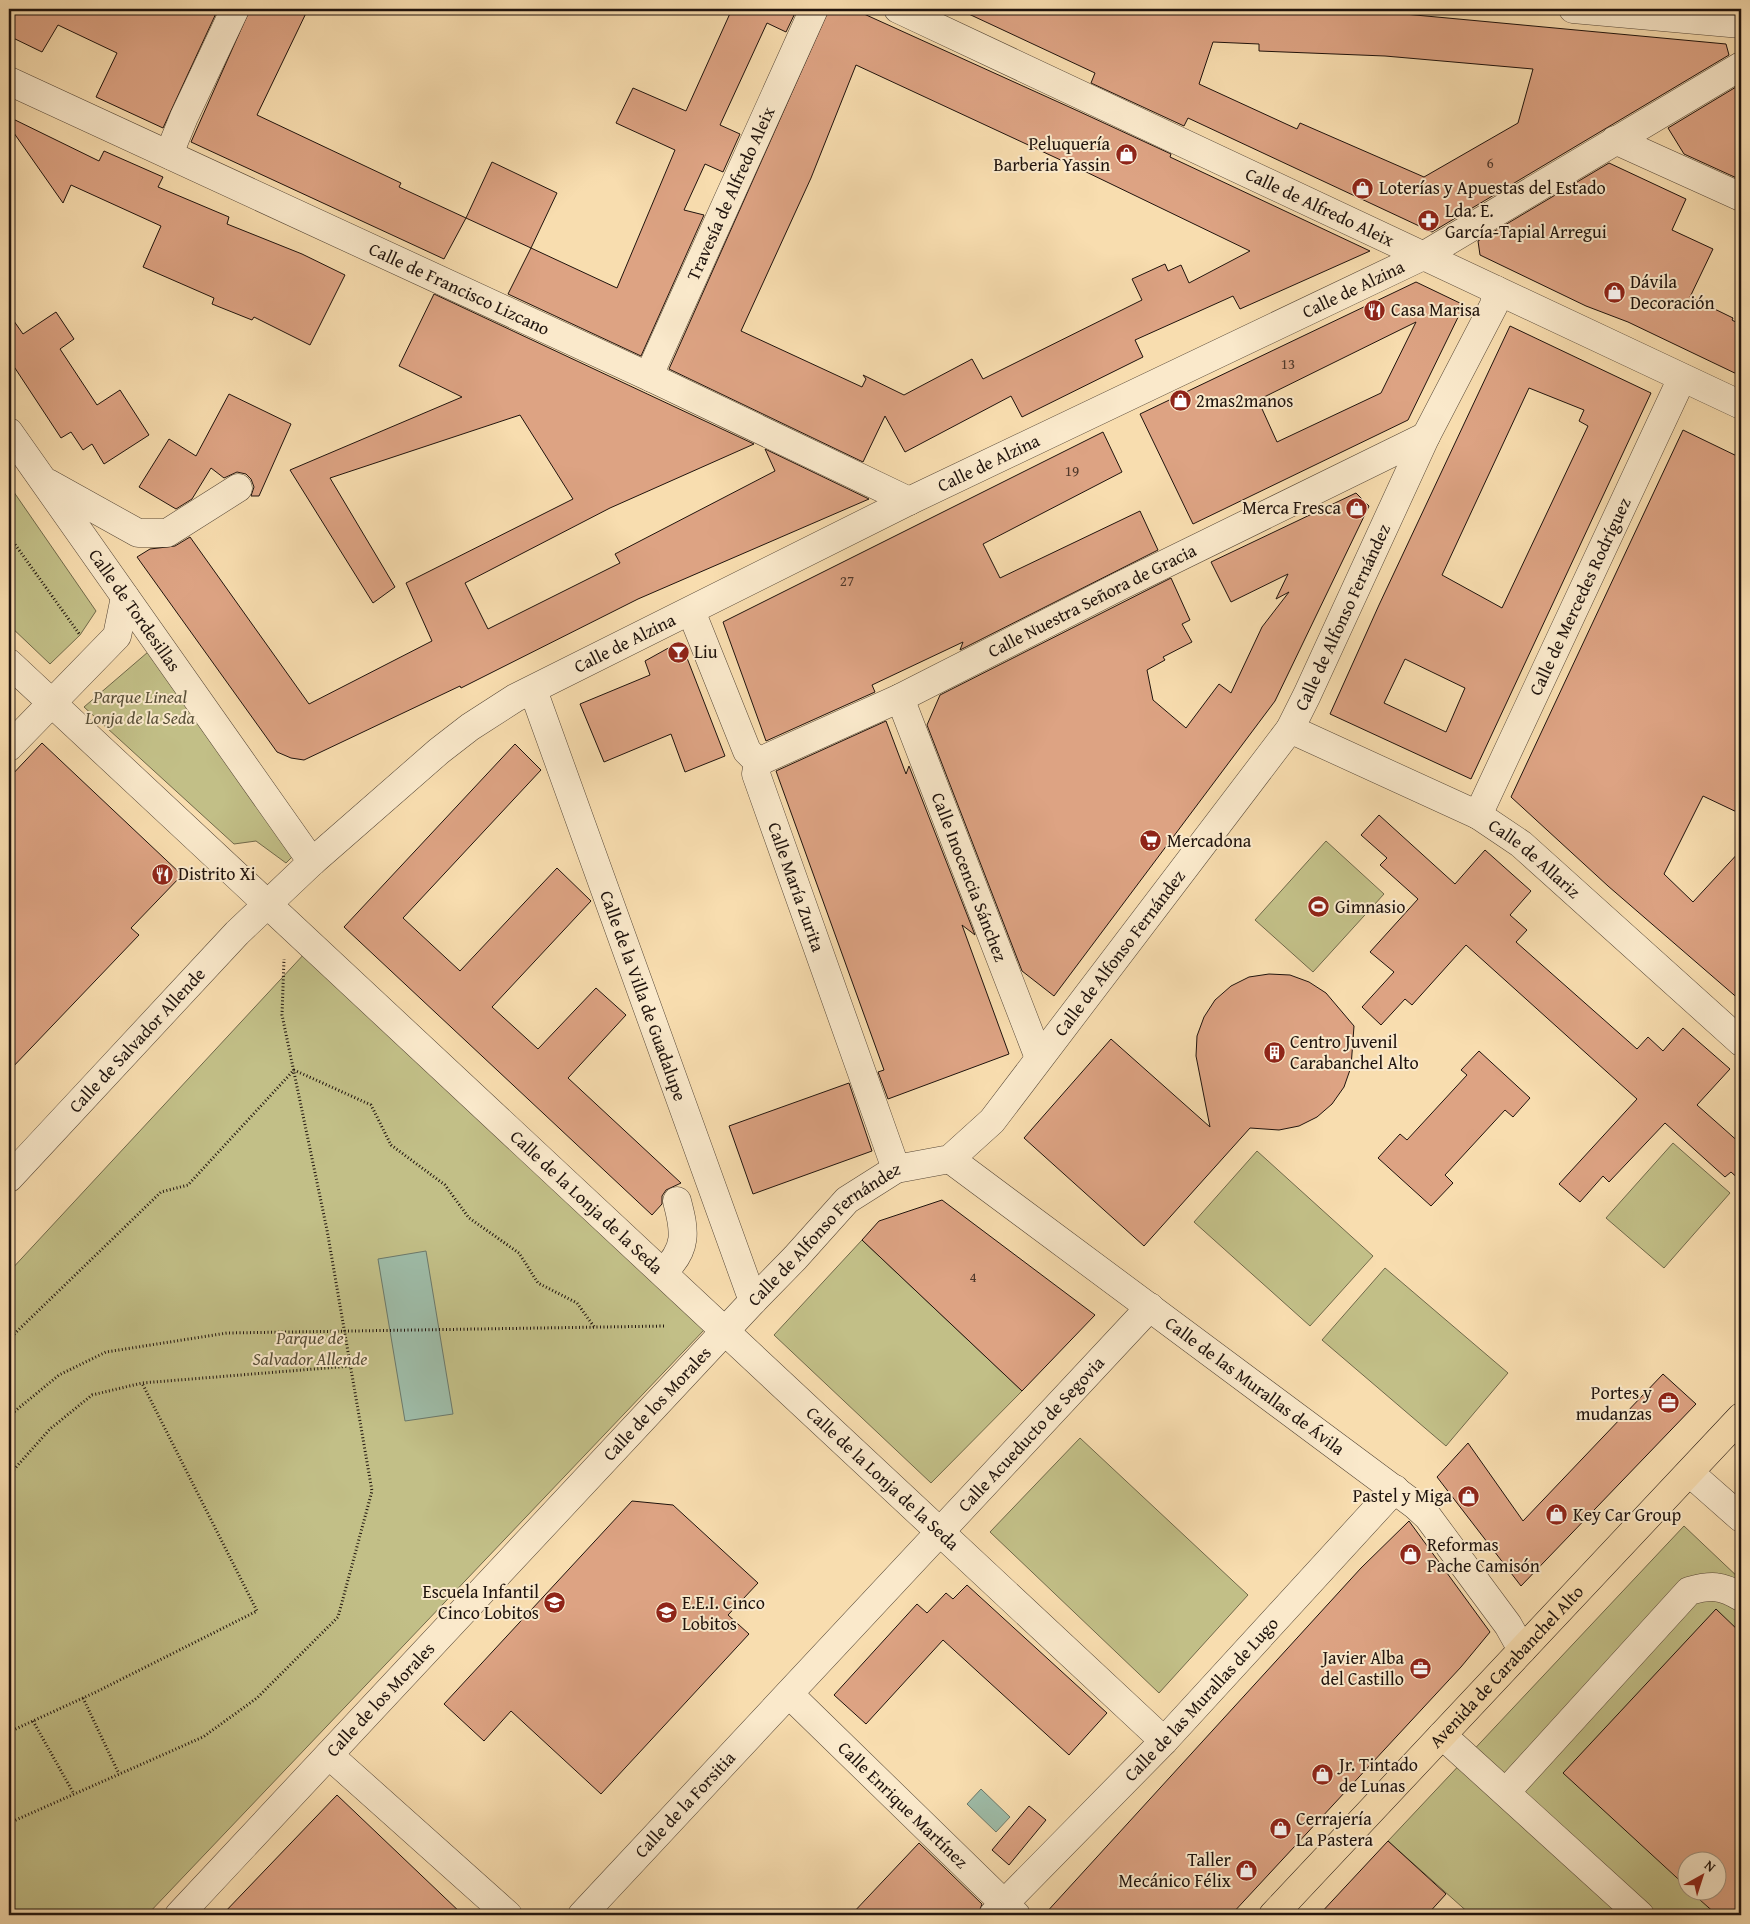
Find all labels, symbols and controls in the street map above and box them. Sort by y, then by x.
street label: Travesía de Alfredo Aleix [679,101,782,285]
place label: Peluquería Barberia Yassin [993,130,1110,178]
shop icon: Peluquería Barberia Yassin [1114,142,1138,166]
house number: 6 [1486,152,1494,173]
street label: Calle de Alfredo Aleix [1241,160,1400,254]
place label: Loterías y Apuestas del Estado [1379,174,1606,201]
shop icon: Loterías y Apuestas del Estado [1351,176,1375,200]
place label: Lda. E. García-Tapial Arregui [1445,197,1607,245]
pharmacy icon: Lda. E. García-Tapial Arregui [1417,209,1441,233]
street label: Calle de Francisco Lizcano [365,235,554,342]
street label: Calle de Alzina [1297,253,1409,325]
place label: Dávila Decoración [1630,268,1715,316]
shop icon: Dávila Decoración [1602,280,1626,304]
place label: Casa Marisa [1391,296,1481,323]
restaurant icon: Casa Marisa [1363,298,1387,322]
house number: 13 [1281,353,1295,374]
place label: 2mas2manos [1196,387,1293,414]
shop icon: 2mas2manos [1168,389,1192,413]
street label: Calle de Alzina [933,426,1044,499]
house number: 19 [1065,460,1079,481]
street label: Calle de Mercedes Rodríguez [1522,493,1637,700]
place label: Merca Fresca [1242,494,1341,521]
shop icon: Merca Fresca [1345,496,1369,520]
street label: Calle de Alfonso Fernández [1287,519,1397,715]
street label: Calle Nuestra Señora de Gracia [983,536,1201,664]
street label: Calle de Tordesillas [82,543,188,677]
house number: 27 [840,570,854,591]
street label: Calle de Alzina [569,606,680,679]
place label: Liu [694,638,718,665]
bar icon: Liu [666,640,690,664]
park label: Parque Lineal Lonja de la Seda [84,683,196,731]
street label: Calle Inocencia Sánchez [925,788,1015,966]
street label: Calle de Allariz [1483,812,1587,904]
street label: Calle María Zurita [761,818,832,956]
place label: Mercadona [1167,827,1252,854]
supermarket icon: Mercadona [1139,829,1163,853]
place label: Distrito Xi [178,860,256,887]
restaurant icon: Distrito Xi [150,862,174,886]
street label: Calle de Alfonso Fernández [1047,864,1191,1042]
street label: Calle de la Villa de Guadalupe [593,887,694,1105]
place label: Gimnasio [1335,893,1405,920]
sports icon: Gimnasio [1307,895,1331,919]
street label: Calle de Salvador Allende [62,961,211,1119]
place label: Centro Juvenil Carabanchel Alto [1290,1028,1419,1076]
building icon: Centro Juvenil Carabanchel Alto [1262,1040,1286,1064]
street label: Calle de la Lonja de la Seda [504,1123,670,1280]
street label: Calle de Alfonso Fernández [741,1154,902,1312]
house number: 4 [969,1266,977,1287]
street label: Calle de las Murallas de Ávila [1160,1309,1351,1462]
park label: Parque de Salvador Allende [252,1324,368,1372]
street label: Calle de los Morales [596,1340,717,1467]
street label: Calle Acueducto de Segovia [951,1350,1111,1518]
place label: Portes y mudanzas [1576,1379,1652,1427]
office icon: Portes y mudanzas [1656,1391,1680,1415]
street label: Calle de la Lonja de la Seda [800,1400,966,1557]
place label: Pastel y Miga [1353,1482,1452,1509]
shop icon: Pastel y Miga [1456,1484,1480,1508]
place label: Key Car Group [1573,1501,1681,1528]
shop icon: Key Car Group [1545,1503,1569,1527]
place label: Reformas Pache Camisón [1427,1531,1540,1579]
shop icon: Reformas Pache Camisón [1399,1543,1423,1567]
place label: Escuela Infantil Cinco Lobitos [423,1578,539,1626]
street label: Avenida de Carabanchel Alto [1423,1579,1590,1754]
place label: E.E.I. Cinco Lobitos [682,1589,765,1637]
school or university icon: Escuela Infantil Cinco Lobitos [543,1590,567,1614]
school or university icon: E.E.I. Cinco Lobitos [654,1601,678,1625]
street label: Calle de las Murallas de Lugo [1117,1610,1285,1787]
street label: Calle de los Morales [319,1636,441,1763]
place label: Javier Alba del Castillo [1320,1644,1404,1692]
office icon: Javier Alba del Castillo [1408,1656,1432,1680]
street label: Calle Enrique Martínez [832,1735,975,1875]
street label: Calle de la Forsitia [628,1745,742,1864]
place label: Jr. Tintado de Lunas [1337,1751,1418,1799]
shop icon: Jr. Tintado de Lunas [1311,1763,1335,1787]
place label: Cerrajería La Pastera [1296,1805,1374,1853]
shop icon: Cerrajería La Pastera [1268,1817,1292,1841]
place label: Taller Mecánico Félix [1119,1846,1232,1894]
north arrow [1678,1852,1728,1902]
text: N [1700,1855,1721,1877]
shop icon: Taller Mecánico Félix [1235,1858,1259,1882]

